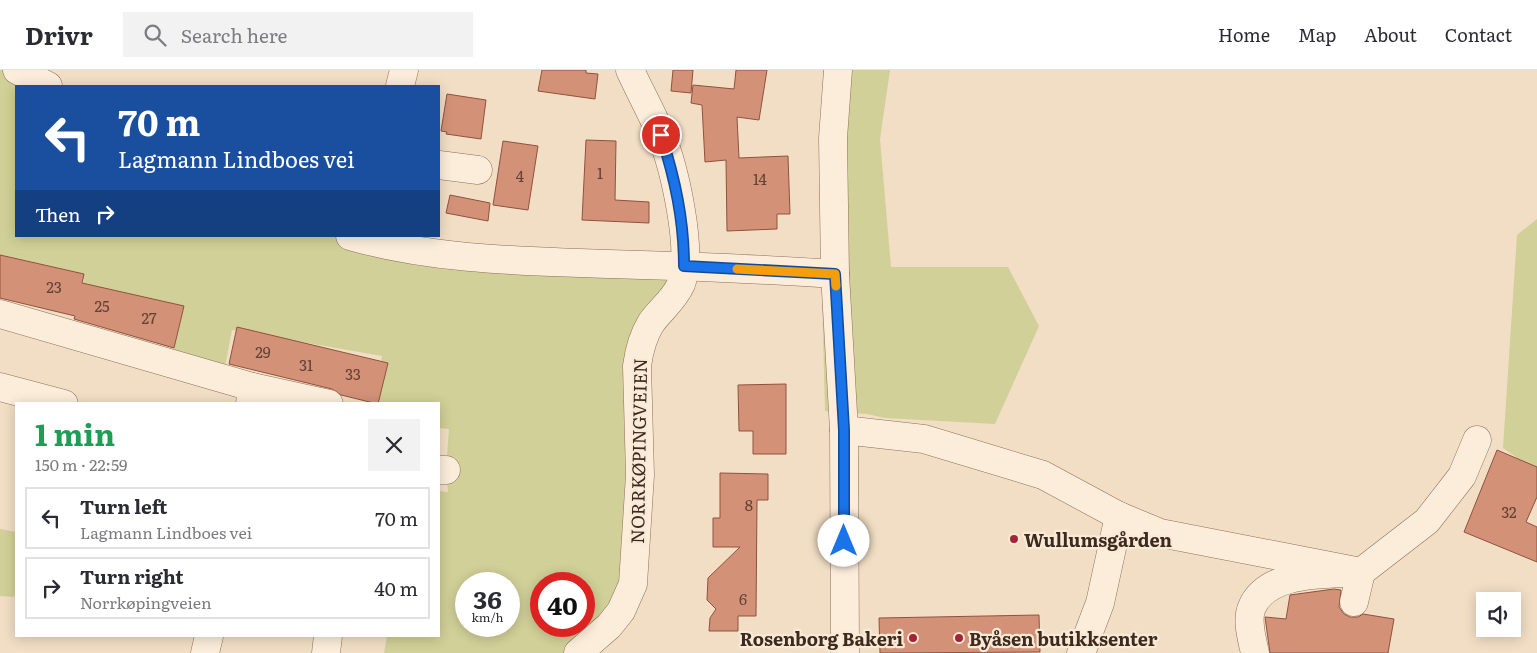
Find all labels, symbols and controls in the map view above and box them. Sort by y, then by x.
search box [123,12,473,57]
text: Drivr [25,17,93,52]
icon: search [141,21,169,49]
text: Search here [181,21,287,49]
text: Home [1218,21,1270,48]
text: Map [1298,21,1336,48]
text: About [1364,21,1417,48]
text: Contact [1445,21,1512,48]
text: 70 m [118,95,200,147]
icon: left [35,105,100,170]
pin [640,114,682,156]
icon: arrive [647,121,675,149]
text: Lagmann Lindboes vei [118,142,355,175]
house number: 1 [597,161,603,184]
house number: 4 [516,164,524,187]
house number: 14 [753,167,767,190]
text: Then [35,200,81,228]
icon: right [91,200,119,228]
house number: 23 [46,275,62,298]
house number: 25 [94,294,110,317]
house number: 27 [141,306,157,329]
house number: 29 [255,340,271,363]
house number: 31 [299,353,313,376]
street label: NORRKØPINGVEIEN [623,358,653,544]
house number: 33 [345,362,361,385]
text: 1 min [35,411,115,455]
button: close [368,419,420,471]
text: 150 m · 22:59 [35,452,127,476]
text: Turn left [80,492,167,520]
house number: 8 [745,493,753,516]
house number: 32 [1501,500,1517,523]
icon: left [37,504,65,532]
text: 70 m [375,504,418,532]
position arrow [817,514,869,566]
text: Lagmann Lindboes vei [80,520,252,544]
place label: Wullumsgården [1024,526,1173,553]
marker: Wullumsgården [1008,533,1020,545]
text: Turn right [80,562,184,590]
speed limit sign: 40 [530,572,595,637]
icon: right [37,574,65,602]
text: 40 m [374,574,418,602]
text: 36 [473,580,502,617]
house number: 6 [739,587,747,610]
text: Norrkøpingveien [80,590,212,614]
map controls [1476,592,1521,637]
button: sound [1476,592,1521,637]
text: km/h [472,608,503,626]
place label: Rosenborg Bakeri [740,625,903,652]
place label: Byåsen butikksenter [969,625,1158,652]
marker: Rosenborg Bakeri [907,632,919,644]
marker: Byåsen butikksenter [953,632,965,644]

